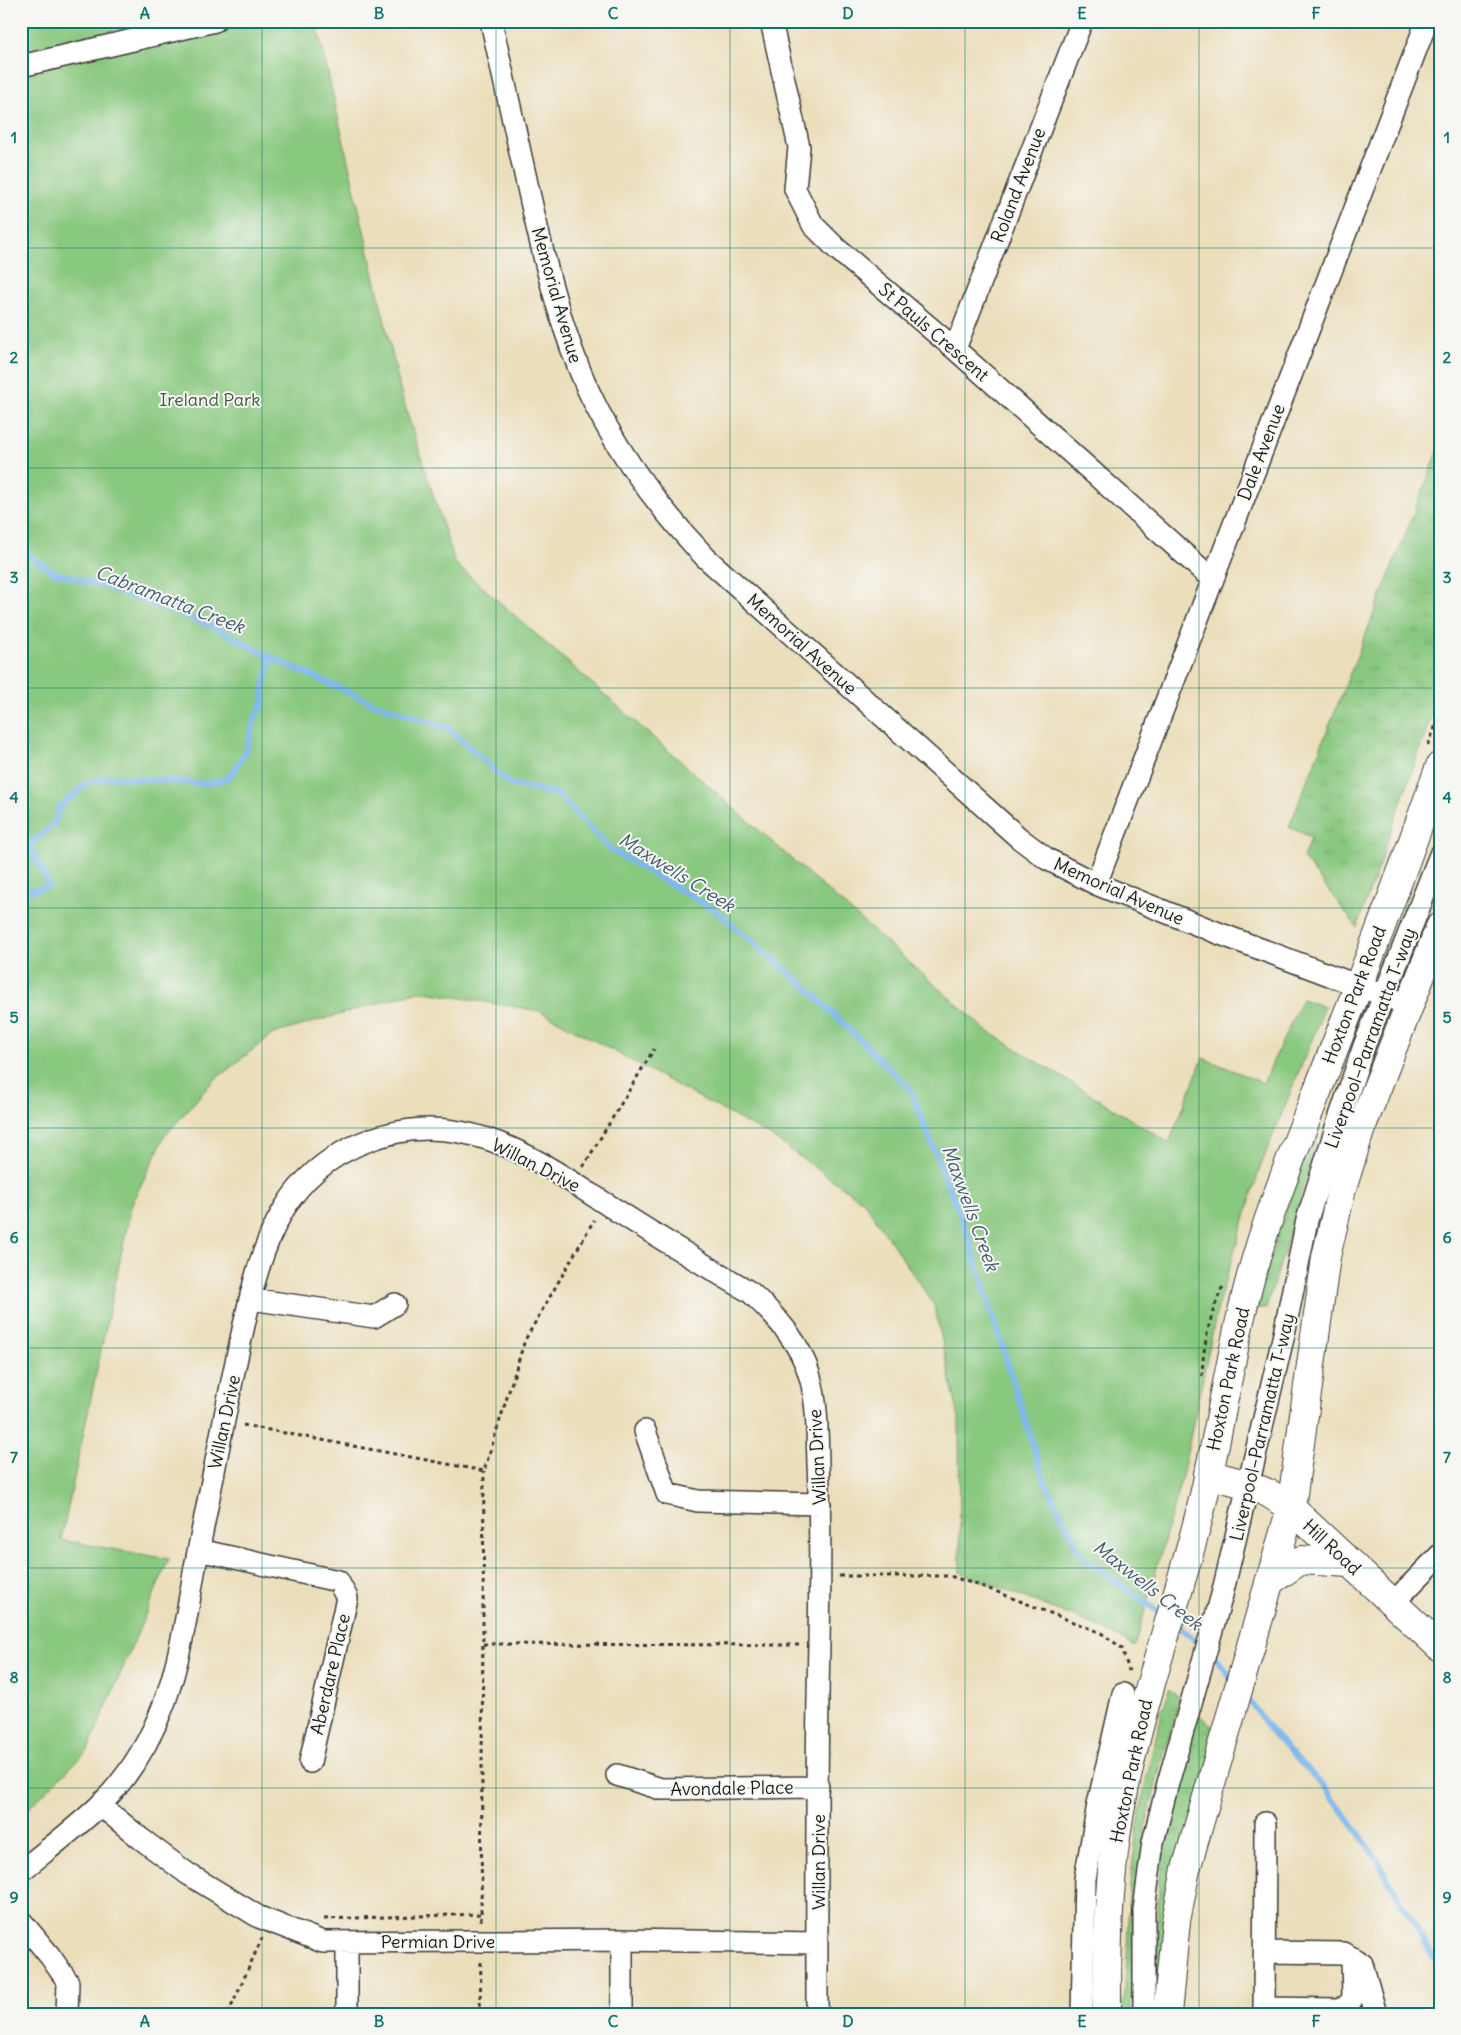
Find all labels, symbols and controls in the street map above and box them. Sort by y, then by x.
text: A [140,3,150,23]
text: B [374,3,385,23]
text: C [608,3,619,23]
text: D [842,3,854,23]
text: E [1077,3,1087,23]
text: F [1311,3,1321,23]
street label: Roland Avenue [986,124,1050,246]
text: 1 [11,127,17,147]
text: 1 [1444,127,1450,147]
street label: Memorial Avenue [527,224,587,366]
street label: St Pauls Crescent [874,278,994,386]
text: 2 [10,347,19,367]
text: 2 [1443,347,1452,367]
park label: Ireland Park [159,388,261,411]
street label: Dale Avenue [1232,401,1290,503]
water label: Cabramatta Creek [92,560,249,639]
text: 3 [9,567,19,587]
text: 3 [1442,567,1452,587]
street label: Memorial Avenue [742,588,862,700]
text: 4 [9,787,19,807]
text: 4 [1442,787,1452,807]
water label: Maxwells Creek [615,827,740,918]
street label: Memorial Avenue [1050,852,1188,930]
street label: Hoxton Park Road [1317,922,1391,1067]
street label: Liverpool–Parramatta T-way [1319,925,1421,1151]
text: 5 [9,1007,19,1027]
text: 5 [1442,1007,1452,1027]
street label: Willan Drive [488,1133,584,1197]
water label: Maxwells Creek [937,1142,1005,1275]
text: 6 [9,1227,19,1247]
text: 6 [1442,1227,1452,1247]
street label: Hoxton Park Road [1202,1305,1255,1453]
street label: Liverpool–Parramatta T-way [1225,1311,1299,1543]
street label: Willan Drive [203,1373,245,1471]
street label: Willan Drive [803,1408,831,1506]
text: 7 [10,1447,18,1467]
text: 7 [1443,1447,1451,1467]
street label: Hill Road [1298,1514,1366,1580]
water label: Maxwells Creek [1089,1535,1208,1636]
street label: Aberdare Place [305,1611,355,1737]
text: 8 [9,1667,19,1687]
text: 8 [1442,1667,1452,1687]
street label: Hoxton Park Road [1105,1697,1158,1845]
street label: Avondale Place [670,1775,794,1801]
street label: Willan Drive [807,1814,830,1910]
text: 9 [9,1887,19,1907]
text: 9 [1442,1887,1452,1907]
street label: Permian Drive [381,1930,495,1953]
text: A [140,2011,150,2031]
text: B [374,2011,385,2031]
text: C [608,2011,619,2031]
text: D [842,2011,854,2031]
text: E [1077,2011,1087,2031]
text: F [1311,2011,1321,2031]

